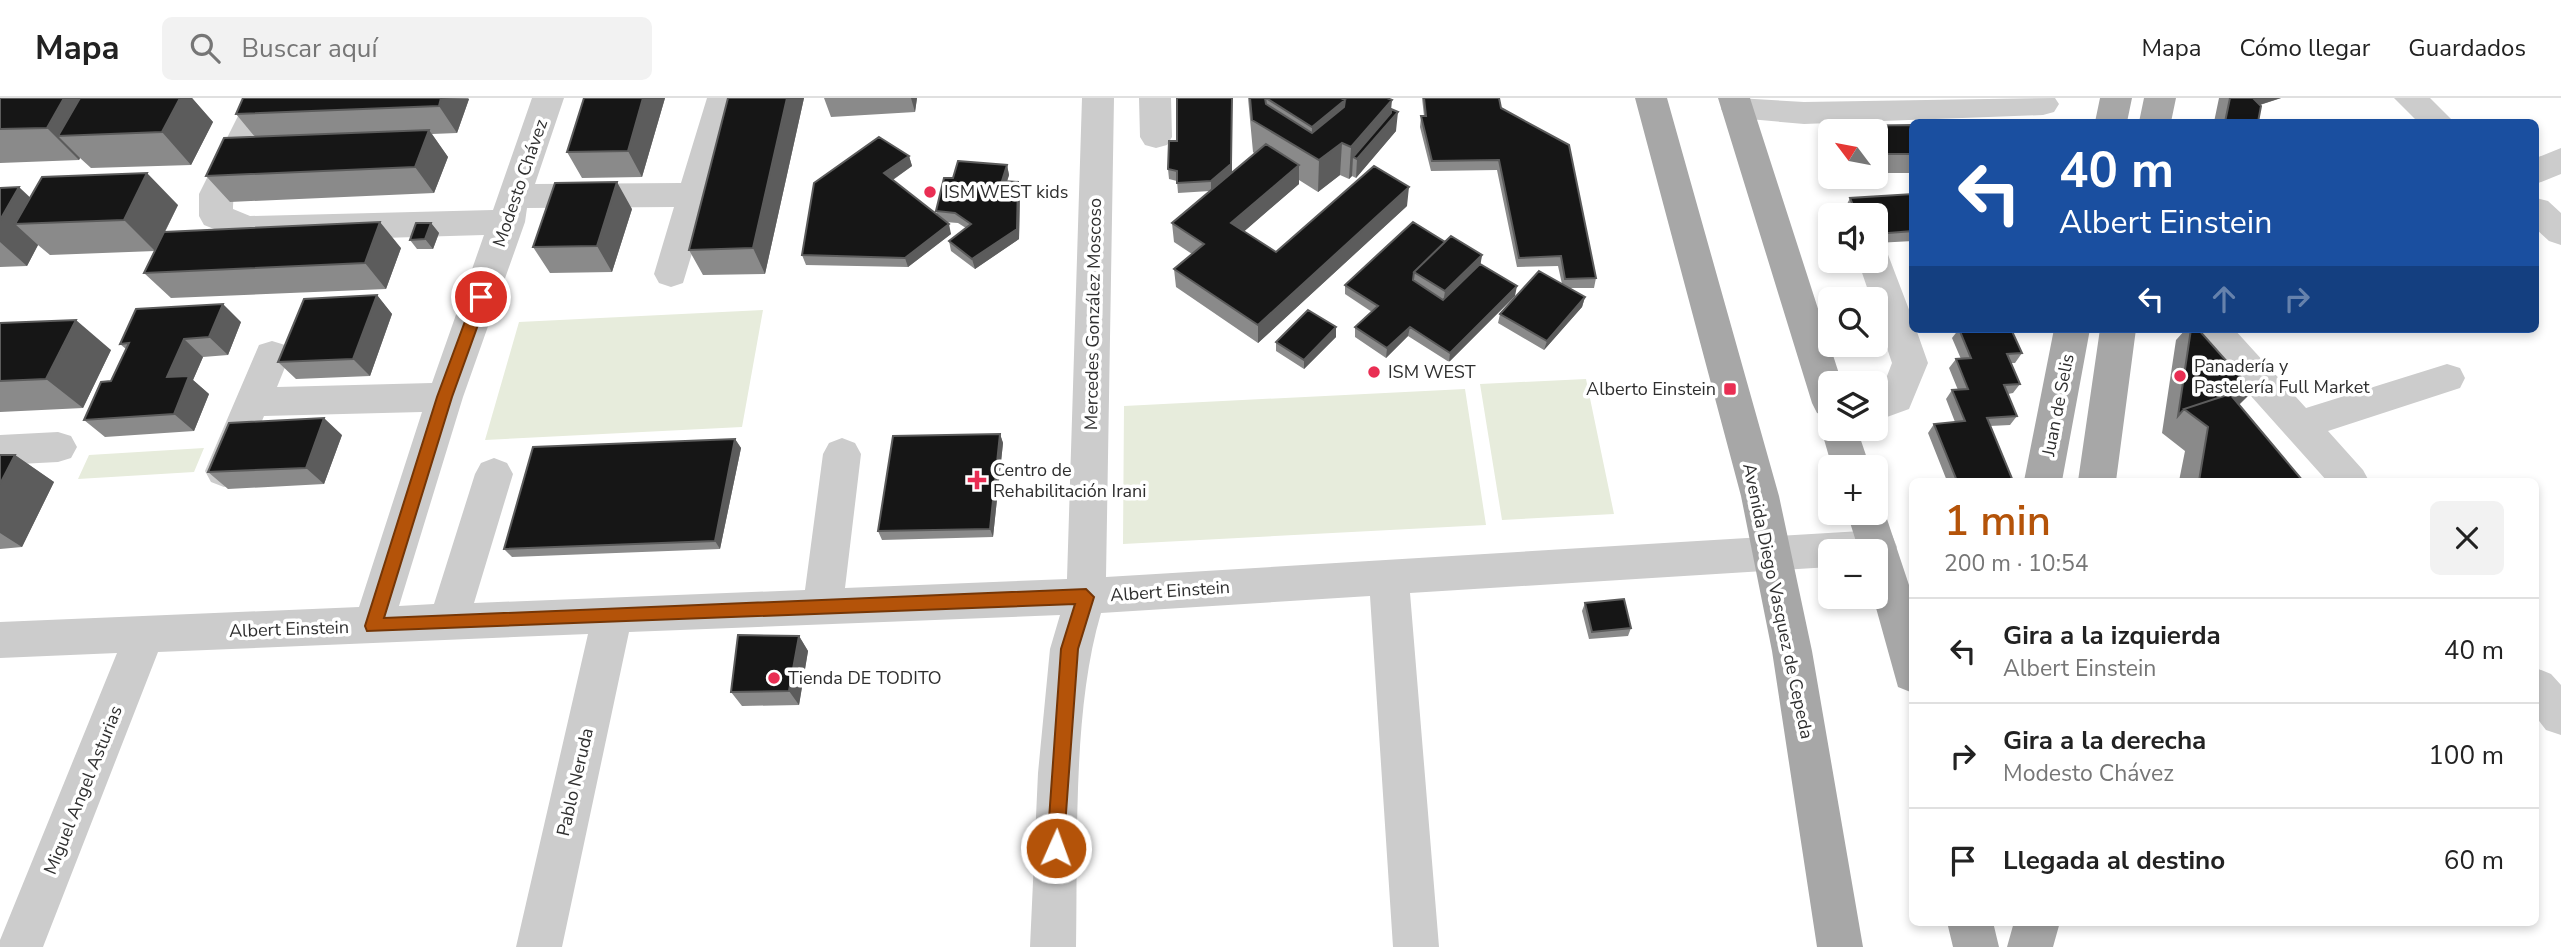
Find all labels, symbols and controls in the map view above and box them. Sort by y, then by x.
search box [162,17,652,80]
text: Mapa [35,26,120,71]
icon: search [186,29,224,67]
text: Buscar aquí [242,31,377,66]
text: Mapa [2141,32,2201,64]
text: Cómo llegar [2239,32,2370,64]
text: Guardados [2408,32,2526,64]
street label: Modesto Chávez [487,116,553,250]
north arrow [1818,119,1888,189]
map controls [1818,119,1888,609]
text: 40 m [2059,137,2174,204]
icon: left [1944,147,2035,238]
place label: ISM WEST kids [944,180,1068,204]
marker: ISM WEST kids [922,184,938,200]
street label: Mercedes González Moscoso [1079,198,1107,430]
text: Albert Einstein [2059,201,2272,244]
button: sound [1818,203,1888,273]
pin [451,267,511,327]
icon: arrive [462,278,500,316]
icon: left [2132,280,2170,318]
icon: ahead [2205,280,2243,318]
icon: right [2278,280,2316,318]
button: search [1818,287,1888,357]
street label: Juan de Selis [2036,352,2080,459]
place label: Panadería y Pastelería Full Market [2194,354,2370,399]
place label: ISM WEST [1388,360,1476,384]
marker: ISM WEST [1366,364,1382,380]
marker: Panadería y Pastelería Full Market [2172,368,2188,384]
button: layers [1818,371,1888,441]
place label: Alberto Einstein [1586,377,1716,401]
marker: Alberto Einstein [1722,381,1738,397]
button: + [1818,455,1888,525]
place label: Centro de Rehabilitación Irani [993,458,1146,503]
street label: Avenida Diego Vasquez de Cepeda [1737,461,1819,741]
marker: Centro de Rehabilitación Irani [967,470,987,490]
text: 1 min [1944,493,2051,550]
button: close [2430,501,2504,575]
button: − [1818,539,1888,609]
text: 200 m · 10:54 [1944,548,2089,579]
street label: Albert Einstein [1109,575,1231,607]
street label: Albert Einstein [229,615,349,643]
text: Gira a la izquierda [2003,618,2221,653]
icon: left [1944,632,1982,670]
text: 40 m [2444,633,2504,668]
text: Albert Einstein [2003,653,2156,684]
place label: Tienda DE TODITO [788,666,942,690]
marker: Tienda DE TODITO [766,670,782,686]
street label: Miguel Angel Asturias [38,702,128,878]
text: Gira a la derecha [2003,723,2206,758]
street label: Pablo Neruda [551,726,599,838]
icon: right [1944,737,1982,775]
text: 100 m [2428,738,2504,773]
text: Modesto Chávez [2003,758,2174,789]
position arrow [1019,811,1093,885]
icon: arrive [1944,842,1982,880]
text: Llegada al destino [2003,843,2225,878]
text: 60 m [2444,843,2504,878]

